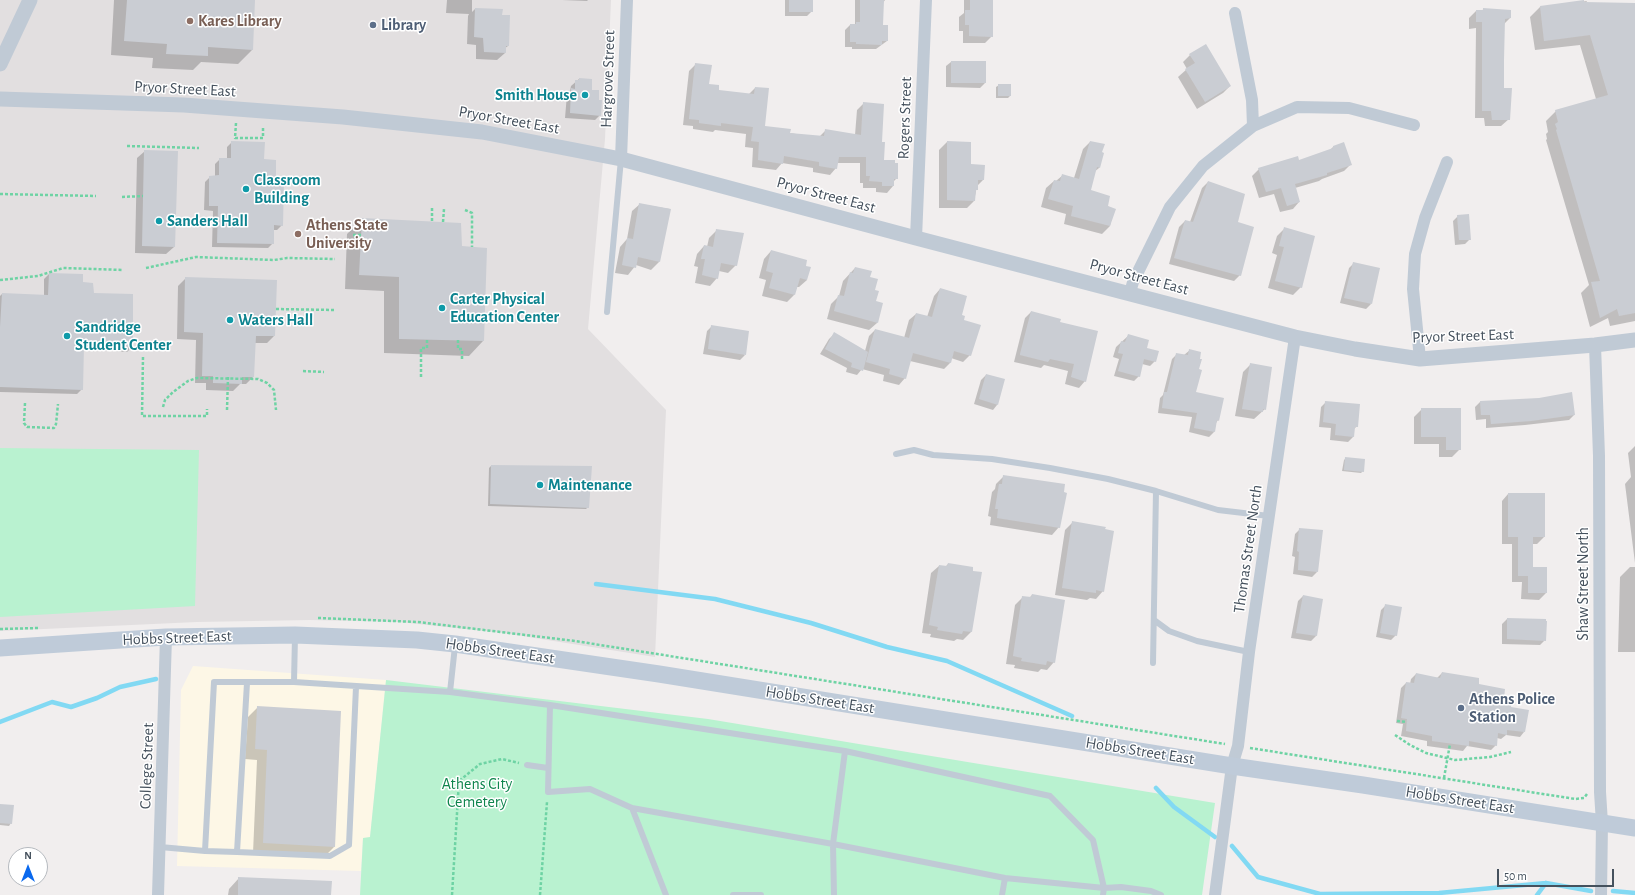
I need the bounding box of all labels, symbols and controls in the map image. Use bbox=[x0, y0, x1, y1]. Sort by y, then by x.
place label: Kares Library bbox=[198, 11, 282, 31]
place label: Library bbox=[381, 15, 426, 35]
marker: Kares Library bbox=[185, 16, 195, 26]
marker: Library bbox=[368, 20, 378, 30]
street label: Hargrove Street bbox=[597, 30, 619, 128]
street label: Rogers Street bbox=[894, 76, 916, 160]
street label: Pryor Street East bbox=[134, 77, 236, 101]
place label: Smith House bbox=[495, 85, 577, 105]
marker: Smith House bbox=[580, 90, 590, 100]
street label: Pryor Street East bbox=[457, 102, 561, 138]
place label: Classroom Building bbox=[254, 170, 321, 208]
street label: Pryor Street East bbox=[774, 173, 878, 217]
marker: Classroom Building bbox=[241, 184, 251, 194]
place label: Sanders Hall bbox=[167, 211, 248, 231]
place label: Athens State University bbox=[306, 215, 388, 253]
marker: Sanders Hall bbox=[154, 216, 164, 226]
marker: Athens State University bbox=[293, 229, 303, 239]
street label: Pryor Street East bbox=[1087, 255, 1191, 299]
place label: Carter Physical Education Center bbox=[450, 289, 559, 327]
marker: Carter Physical Education Center bbox=[437, 303, 447, 313]
place label: Waters Hall bbox=[238, 310, 313, 330]
marker: Waters Hall bbox=[225, 315, 235, 325]
place label: Sandridge Student Center bbox=[75, 317, 171, 355]
street label: Pryor Street East bbox=[1412, 325, 1514, 347]
marker: Sandridge Student Center bbox=[62, 331, 72, 341]
place label: Maintenance bbox=[548, 475, 632, 495]
marker: Maintenance bbox=[535, 480, 545, 490]
street label: Thomas Street North bbox=[1229, 483, 1267, 615]
street label: Shaw Street North bbox=[1573, 527, 1593, 641]
street label: Hobbs Street East bbox=[122, 626, 232, 650]
street label: Hobbs Street East bbox=[444, 634, 556, 668]
street label: Hobbs Street East bbox=[764, 682, 876, 718]
place label: Athens Police Station bbox=[1469, 689, 1555, 727]
marker: Athens Police Station bbox=[1456, 703, 1466, 713]
street label: College Street bbox=[136, 722, 158, 810]
street label: Hobbs Street East bbox=[1084, 733, 1196, 769]
park label: Athens City Cemetery bbox=[442, 774, 512, 812]
street label: Hobbs Street East bbox=[1404, 782, 1516, 818]
north arrow bbox=[8, 847, 48, 887]
text: N bbox=[24, 850, 32, 861]
scale bar bbox=[1499, 861, 1616, 887]
text: 50 m bbox=[1504, 870, 1527, 882]

